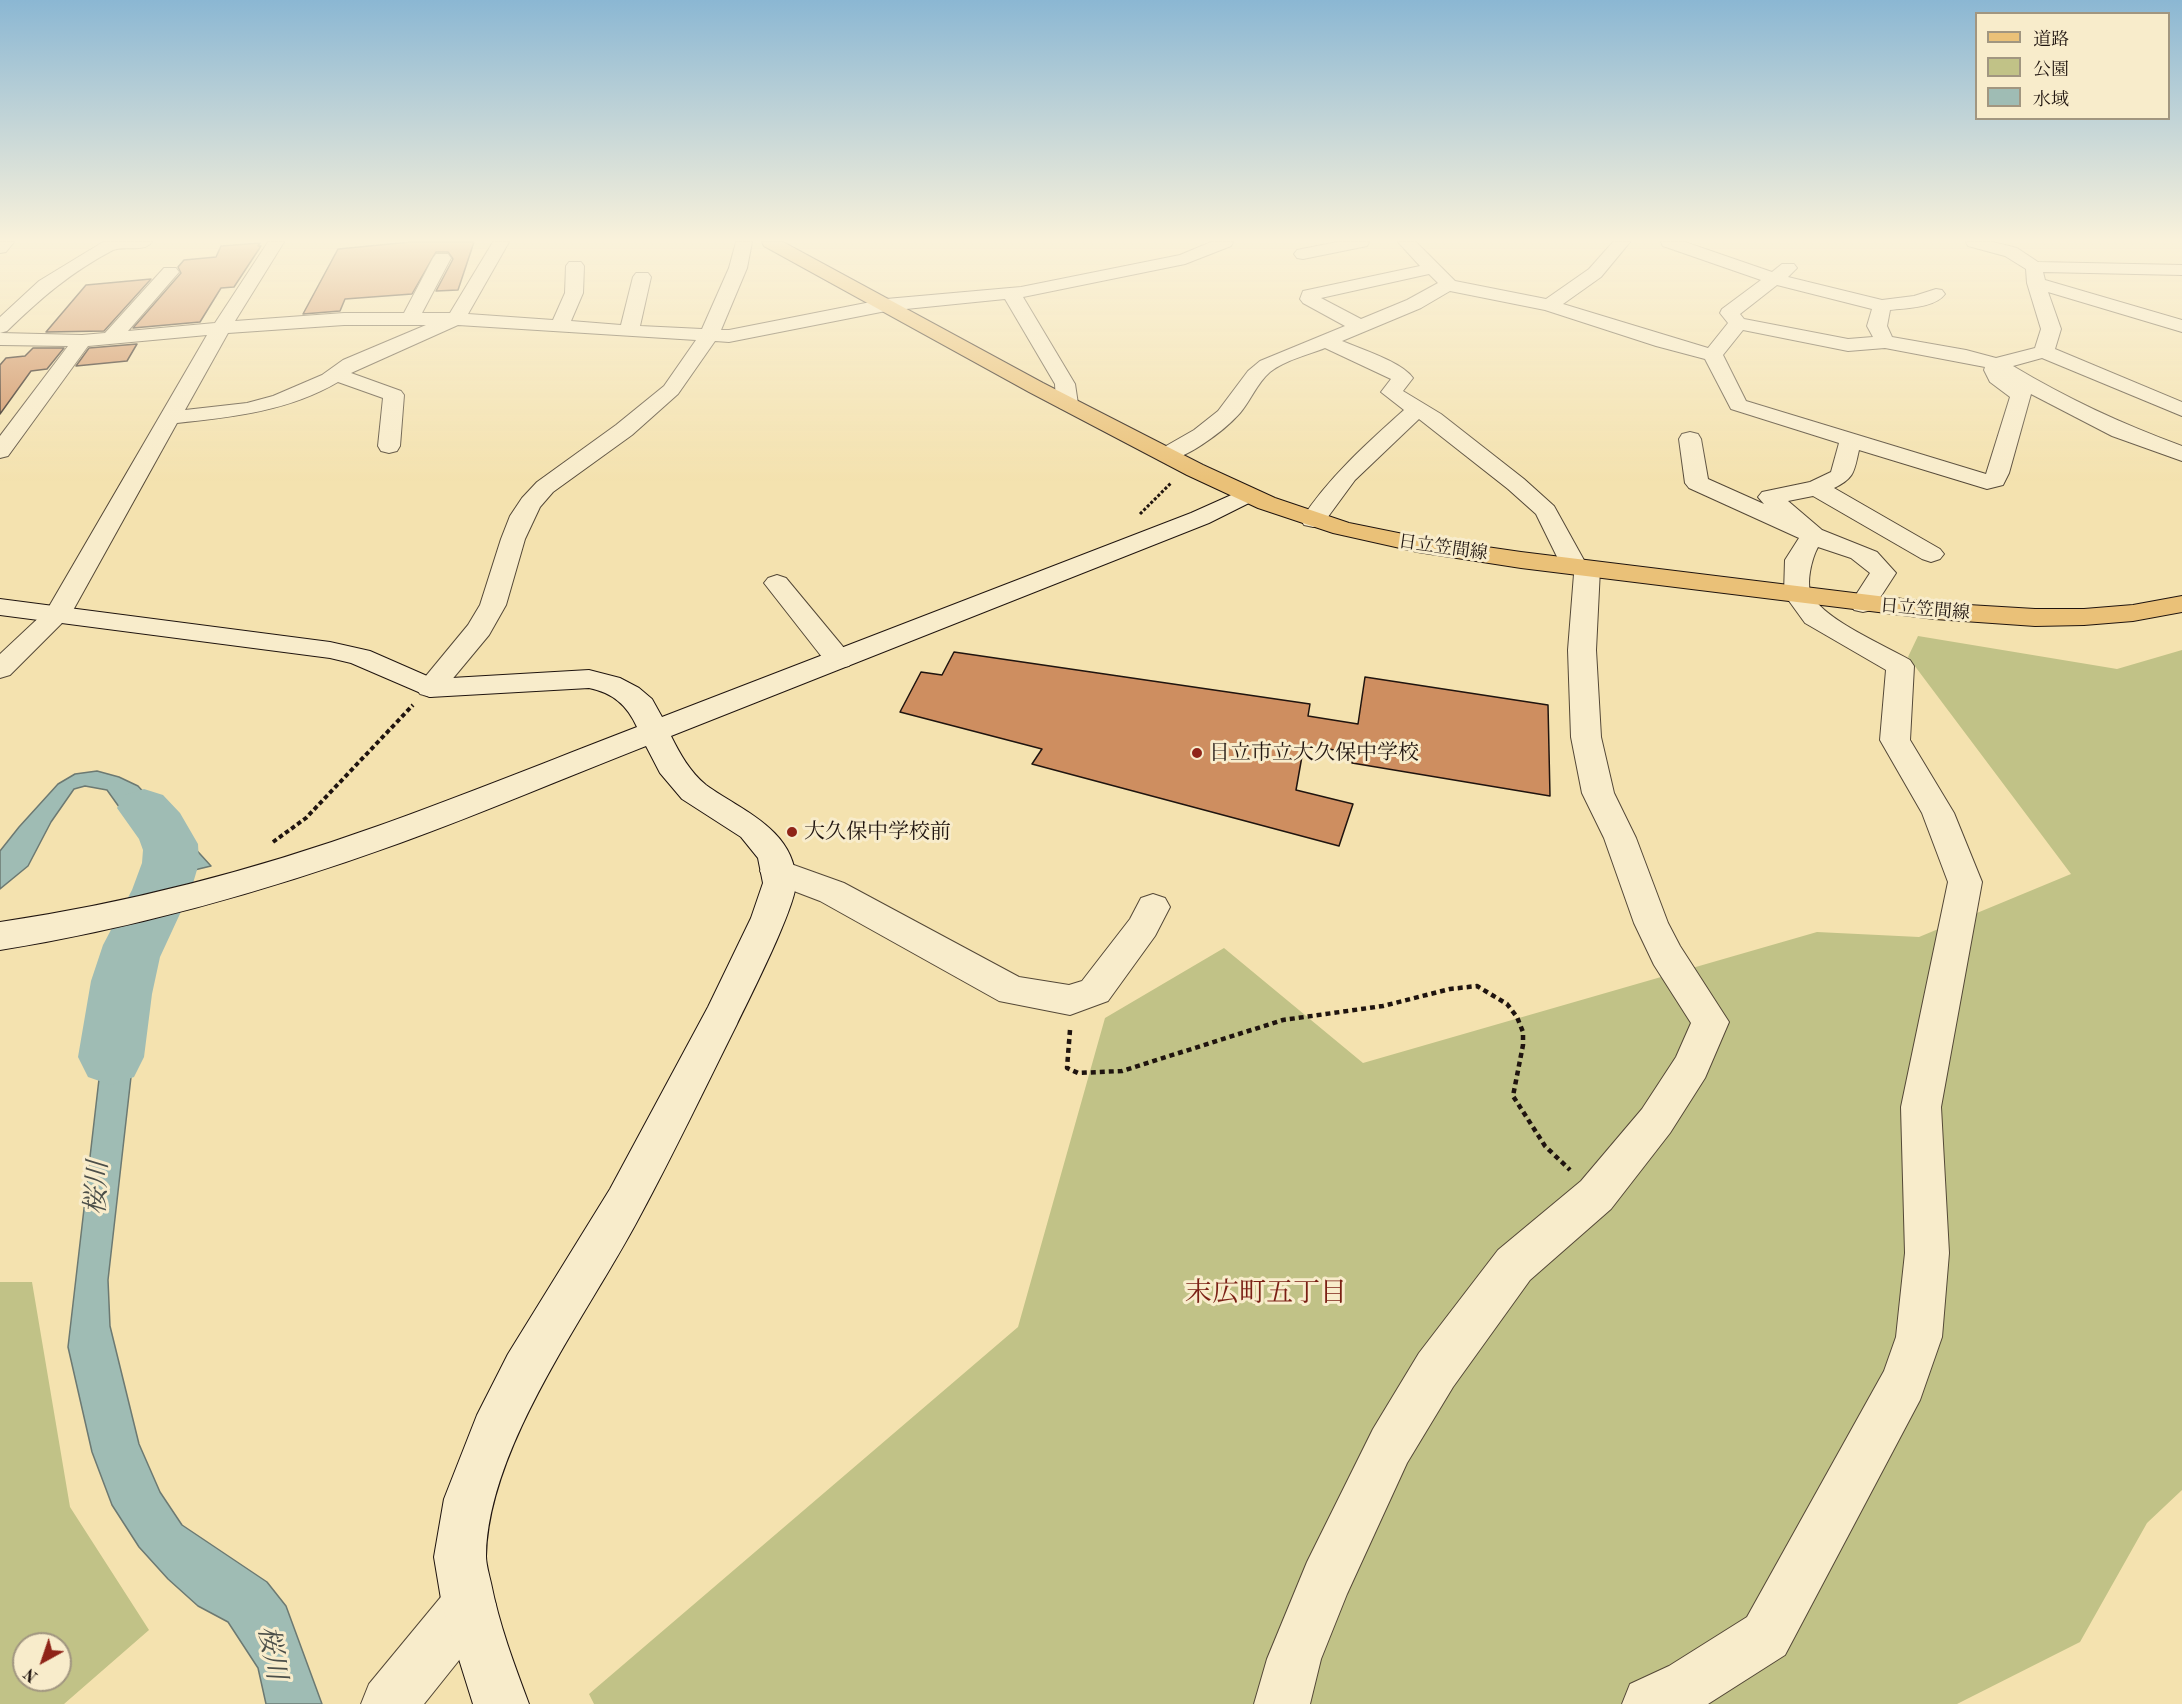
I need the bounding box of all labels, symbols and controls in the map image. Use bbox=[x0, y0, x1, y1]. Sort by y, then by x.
legend bbox=[1975, 12, 2170, 120]
text: 道路 bbox=[2033, 31, 2069, 49]
text: 公園 bbox=[2033, 61, 2069, 79]
text: 水域 bbox=[2033, 91, 2069, 109]
street label: 日立笠間線 bbox=[1397, 531, 1489, 565]
street label: 日立笠間線 bbox=[1879, 595, 1971, 625]
place label: 日立市立大久保中学校 bbox=[1209, 740, 1419, 766]
marker: 日立市立大久保中学校 bbox=[1190, 746, 1204, 760]
place label: 大久保中学校前 bbox=[804, 819, 951, 845]
marker: 大久保中学校前 bbox=[785, 825, 799, 839]
water label: 桜川 bbox=[80, 1160, 116, 1216]
district label: 末広町五丁目 bbox=[1185, 1278, 1347, 1310]
water label: 桜川 bbox=[250, 1623, 292, 1683]
north arrow bbox=[12, 1632, 72, 1692]
text: N bbox=[22, 1664, 42, 1684]

